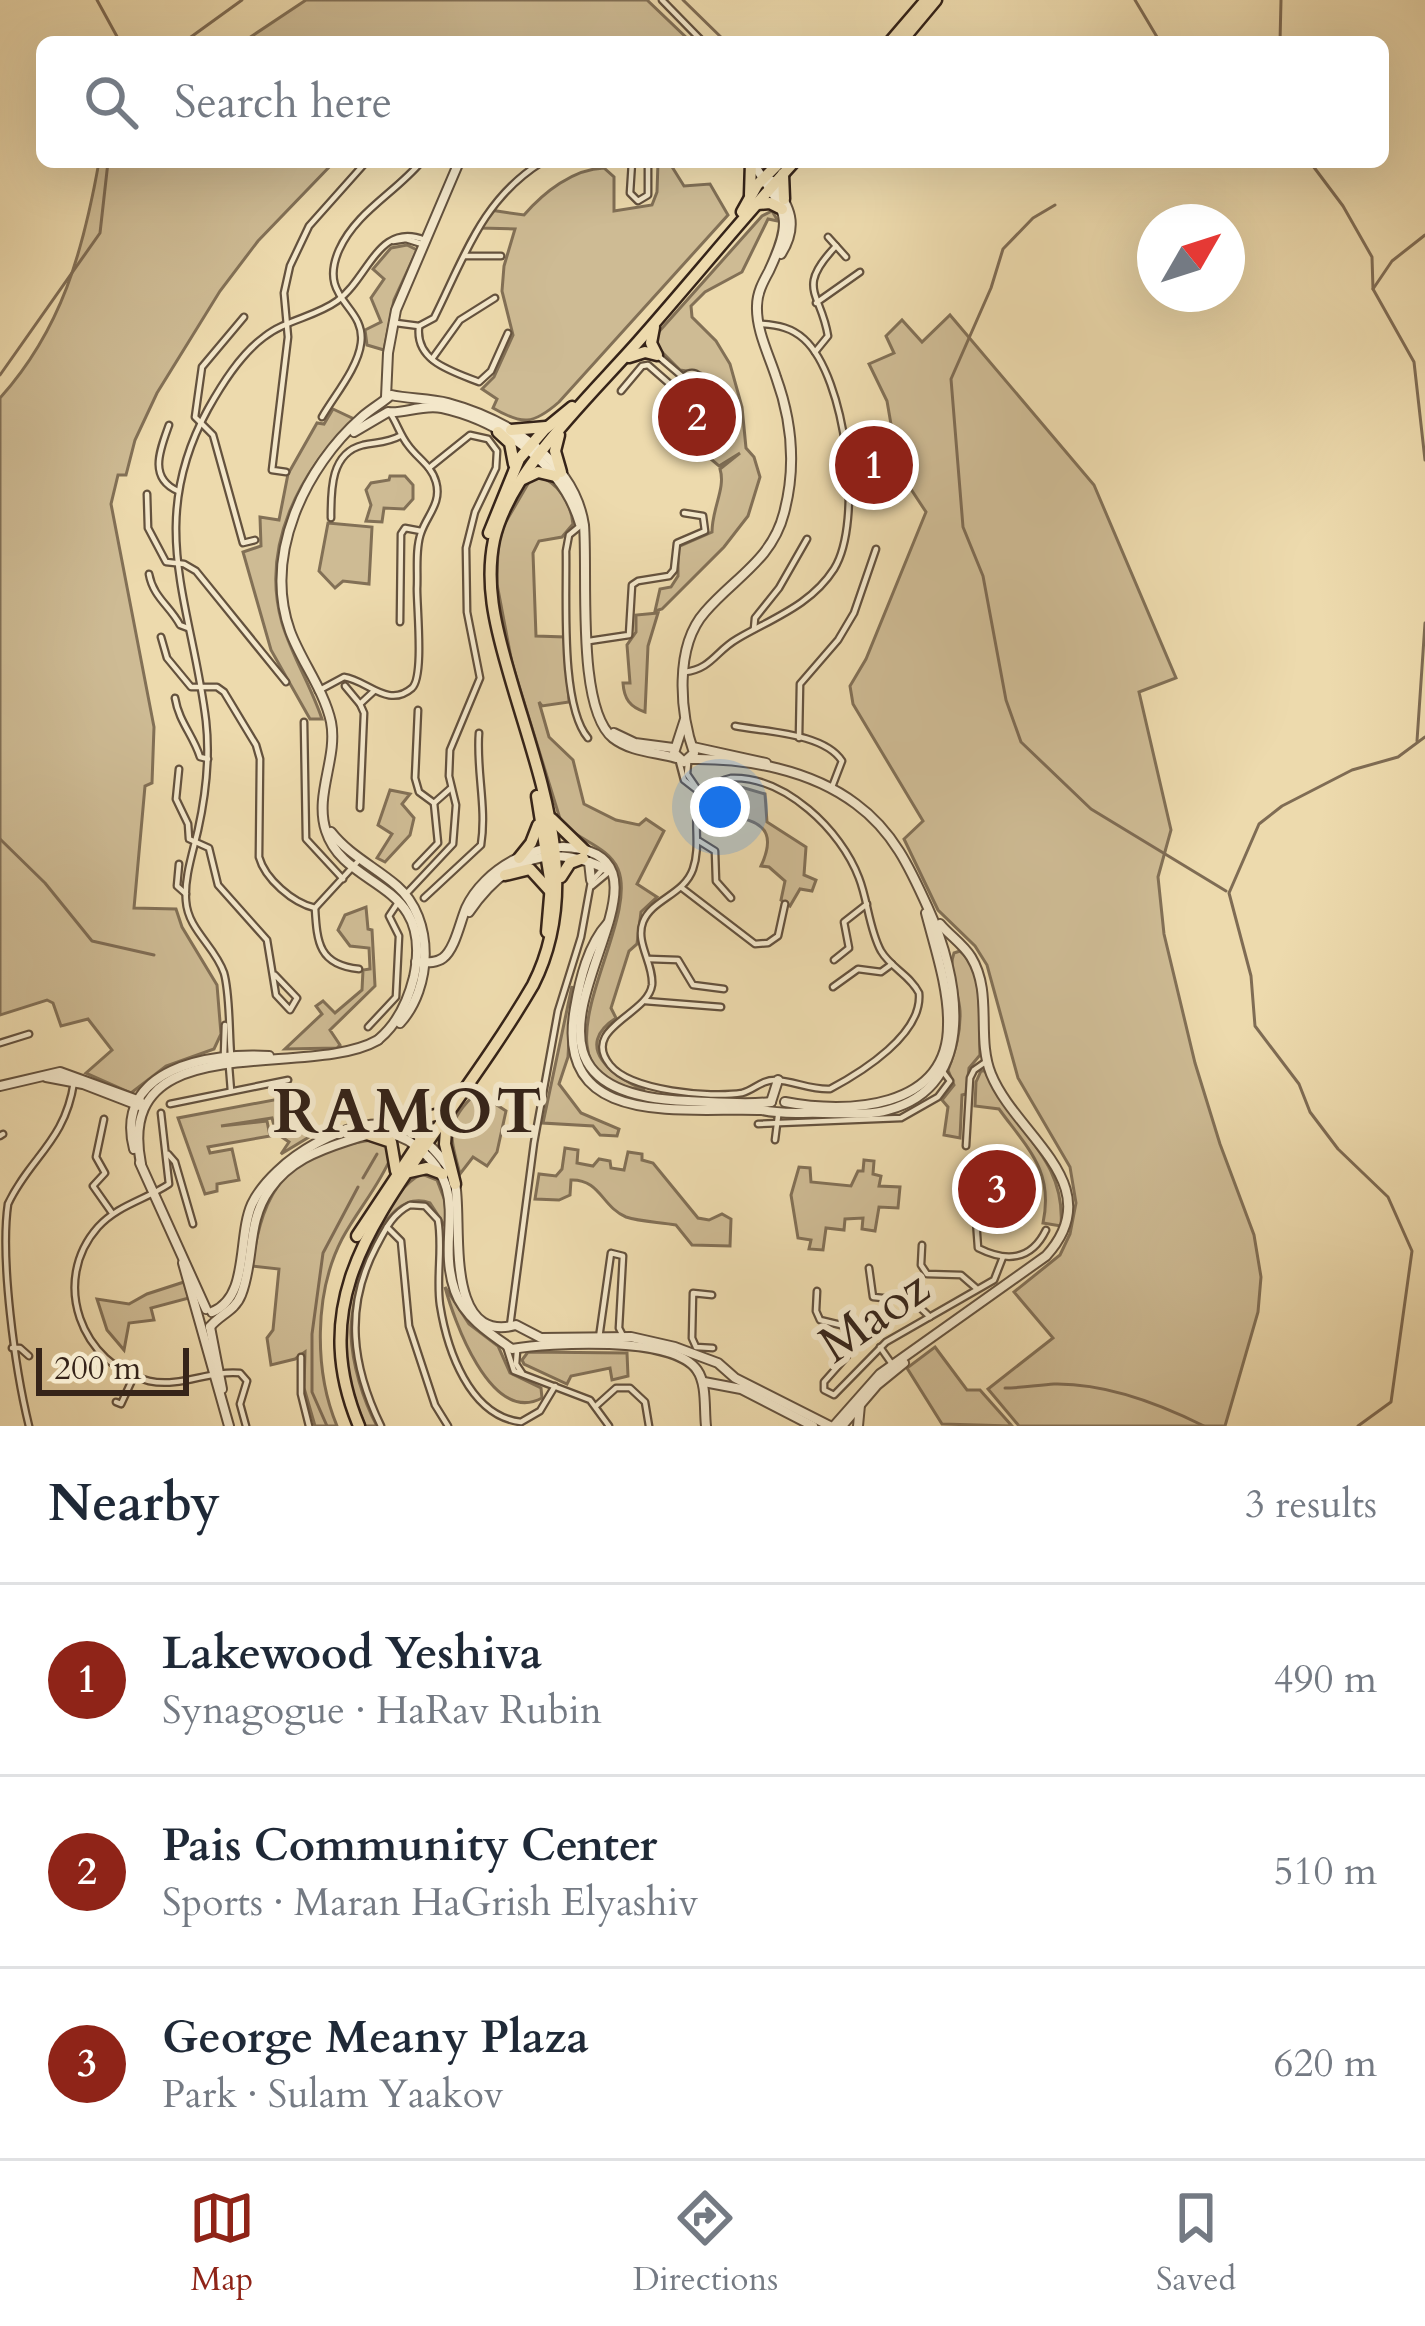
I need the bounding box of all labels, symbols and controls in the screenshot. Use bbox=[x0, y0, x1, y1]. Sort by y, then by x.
search box bbox=[36, 36, 1389, 168]
icon: search bbox=[78, 69, 144, 135]
text: Search here bbox=[174, 72, 392, 133]
north arrow bbox=[1137, 204, 1245, 312]
pin: 2 bbox=[658, 372, 736, 462]
pin: 1 bbox=[835, 420, 913, 510]
your location bbox=[690, 777, 750, 837]
district label: RAMOT bbox=[273, 1070, 545, 1155]
pin: 3 bbox=[958, 1144, 1036, 1234]
street label: Maoz bbox=[805, 1253, 944, 1380]
scale bar bbox=[36, 1342, 189, 1395]
text: 200 m bbox=[54, 1346, 141, 1391]
text: Nearby bbox=[48, 1469, 220, 1539]
text: 3 results bbox=[1245, 1478, 1377, 1531]
text: Lakewood Yeshiva bbox=[162, 1623, 542, 1684]
text: 1 bbox=[77, 1653, 97, 1706]
text: 490 m bbox=[1274, 1653, 1377, 1706]
text: Synagogue · HaRav Rubin bbox=[162, 1684, 602, 1737]
text: Pais Community Center bbox=[162, 1815, 657, 1876]
text: 2 bbox=[77, 1845, 97, 1898]
text: 510 m bbox=[1274, 1845, 1377, 1898]
text: Sports · Maran HaGrish Elyashiv bbox=[162, 1876, 698, 1929]
text: George Meany Plaza bbox=[162, 2007, 589, 2068]
text: 3 bbox=[77, 2037, 97, 2090]
text: 620 m bbox=[1274, 2037, 1377, 2090]
text: Park · Sulam Yaakov bbox=[162, 2068, 504, 2121]
tab: Map bbox=[189, 2185, 255, 2302]
tab: Directions bbox=[633, 2185, 778, 2302]
tab: Saved bbox=[1156, 2185, 1236, 2302]

